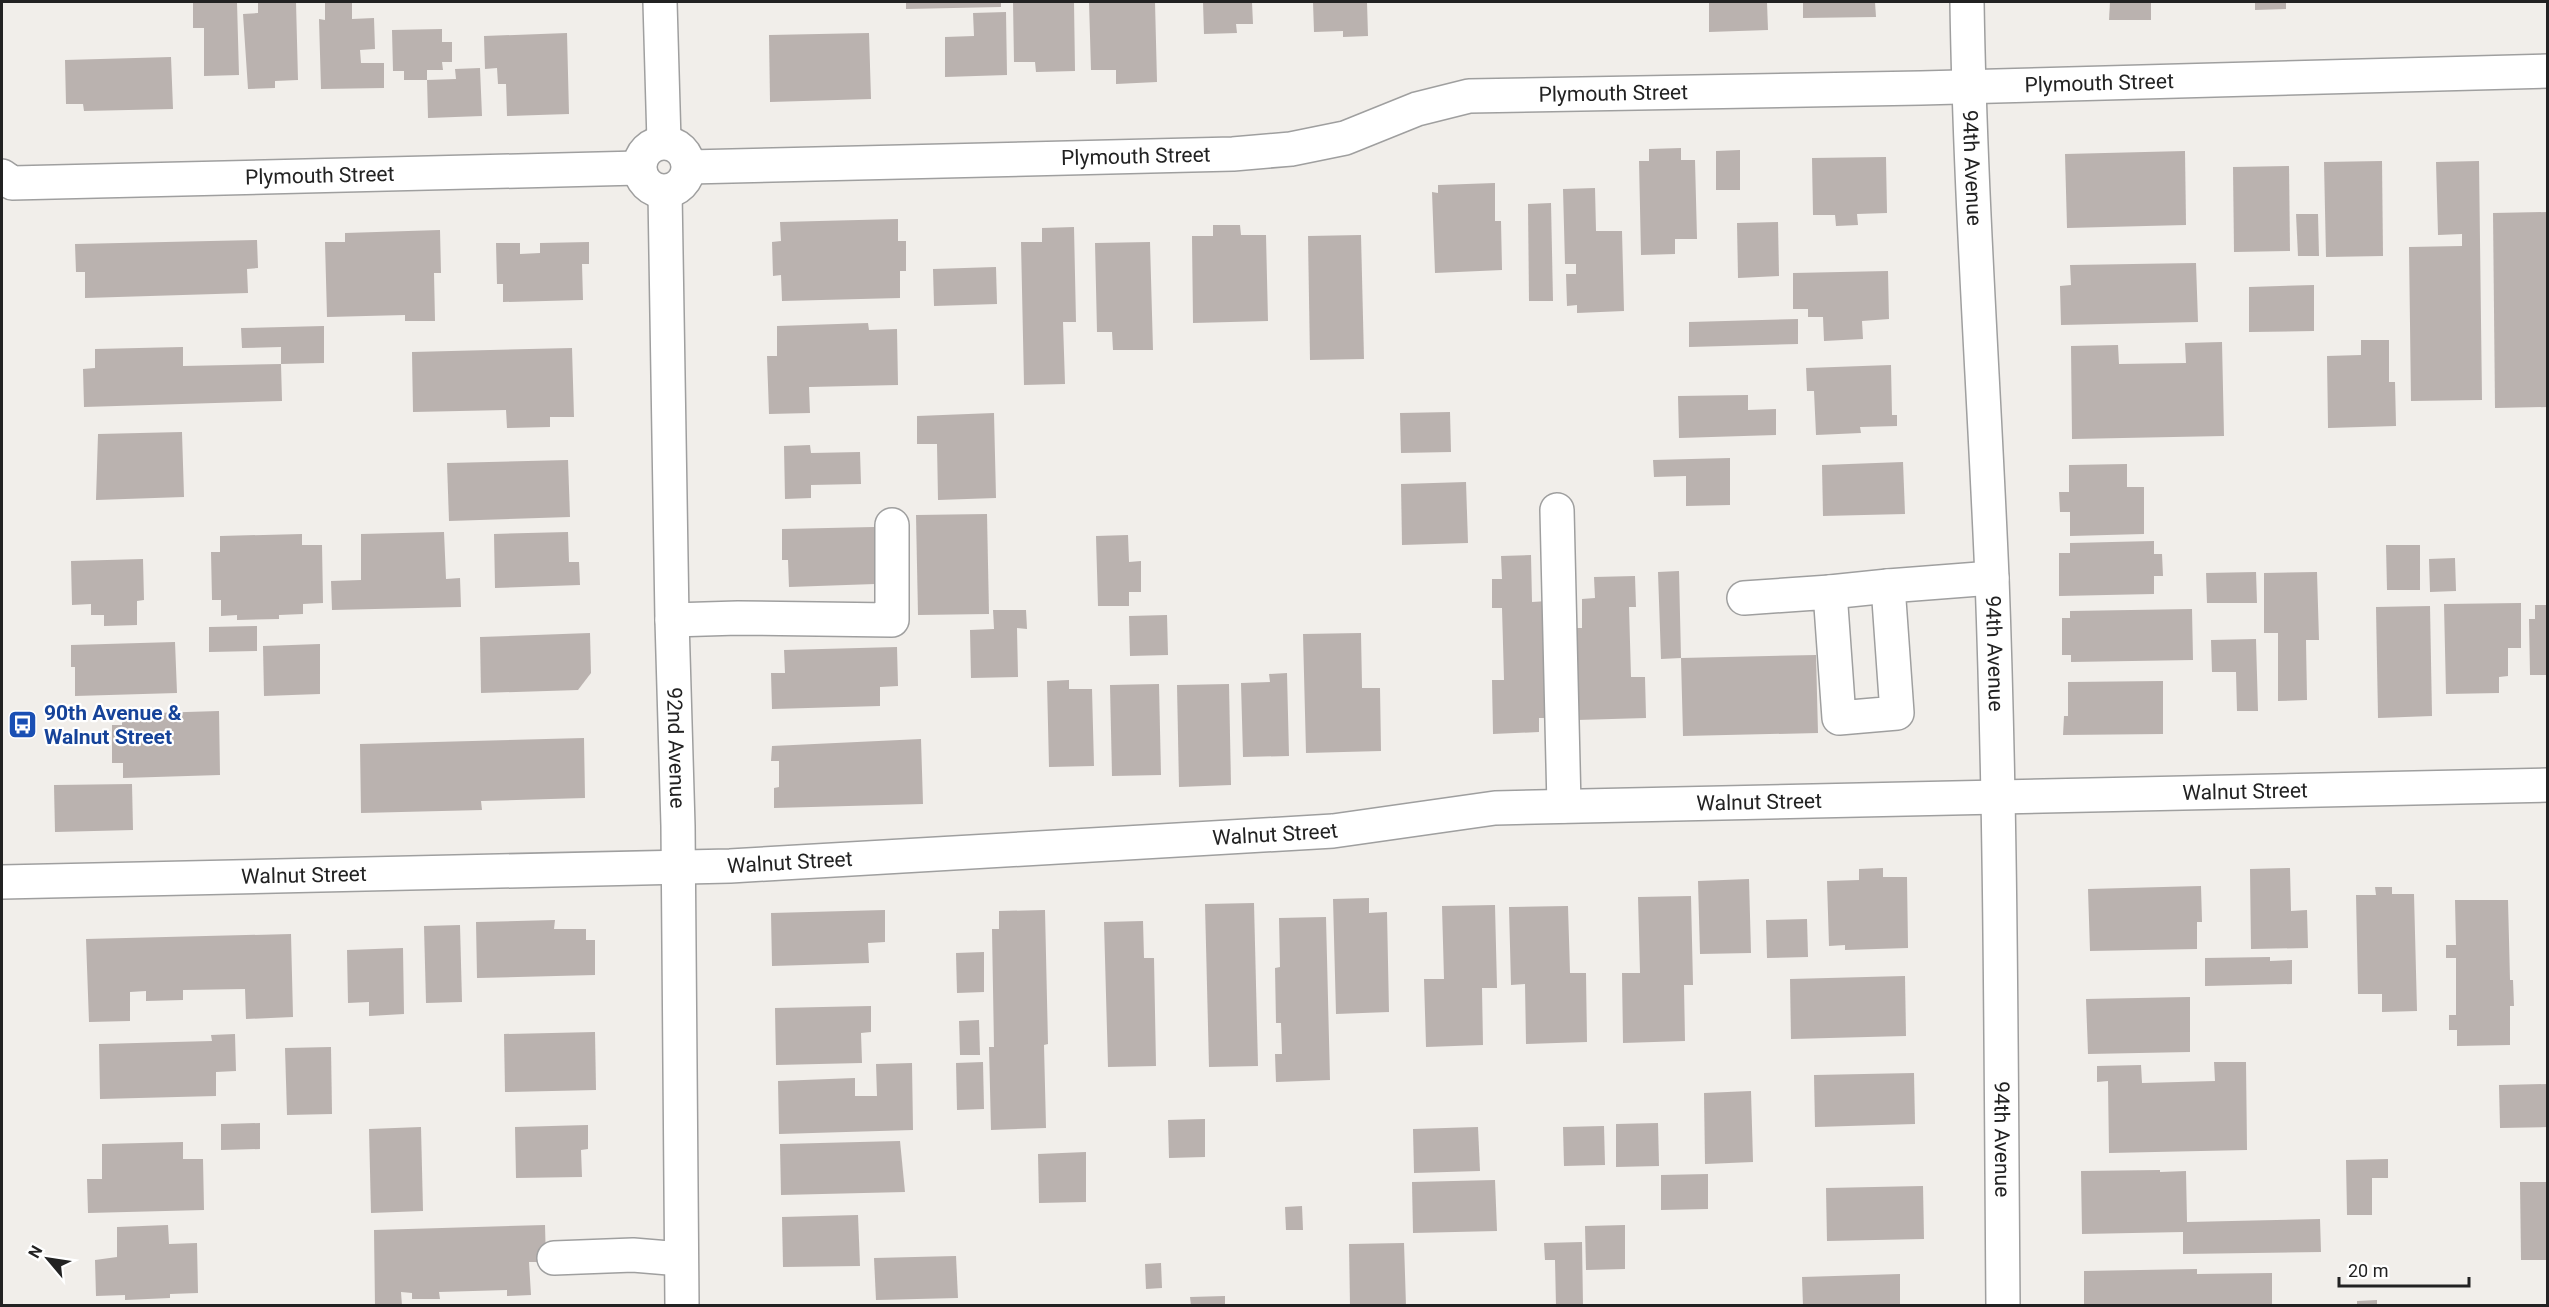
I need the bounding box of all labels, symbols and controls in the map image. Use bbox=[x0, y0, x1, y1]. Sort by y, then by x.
street label: Plymouth Street bbox=[2024, 69, 2174, 97]
street label: Plymouth Street bbox=[1538, 80, 1688, 107]
street label: 94th Avenue bbox=[1958, 110, 1986, 226]
street label: Plymouth Street bbox=[1061, 143, 1211, 170]
street label: Plymouth Street bbox=[245, 162, 395, 189]
street label: 94th Avenue bbox=[1981, 595, 2008, 712]
street label: 92nd Avenue bbox=[662, 687, 689, 809]
place label: 90th Avenue & Walnut Street bbox=[44, 701, 182, 749]
bus stop icon: 90th Avenue & Walnut Street bbox=[7, 709, 39, 741]
street label: Walnut Street bbox=[2182, 778, 2308, 805]
street label: Walnut Street bbox=[1696, 789, 1822, 816]
street label: Walnut Street bbox=[1212, 818, 1339, 850]
street label: Walnut Street bbox=[726, 847, 853, 878]
street label: Walnut Street bbox=[241, 862, 367, 889]
street label: 94th Avenue bbox=[1989, 1081, 2014, 1197]
north arrow bbox=[18, 1229, 78, 1289]
text: N bbox=[24, 1242, 46, 1262]
scale bar bbox=[2339, 1250, 2470, 1288]
text: 20 m bbox=[2348, 1260, 2388, 1281]

